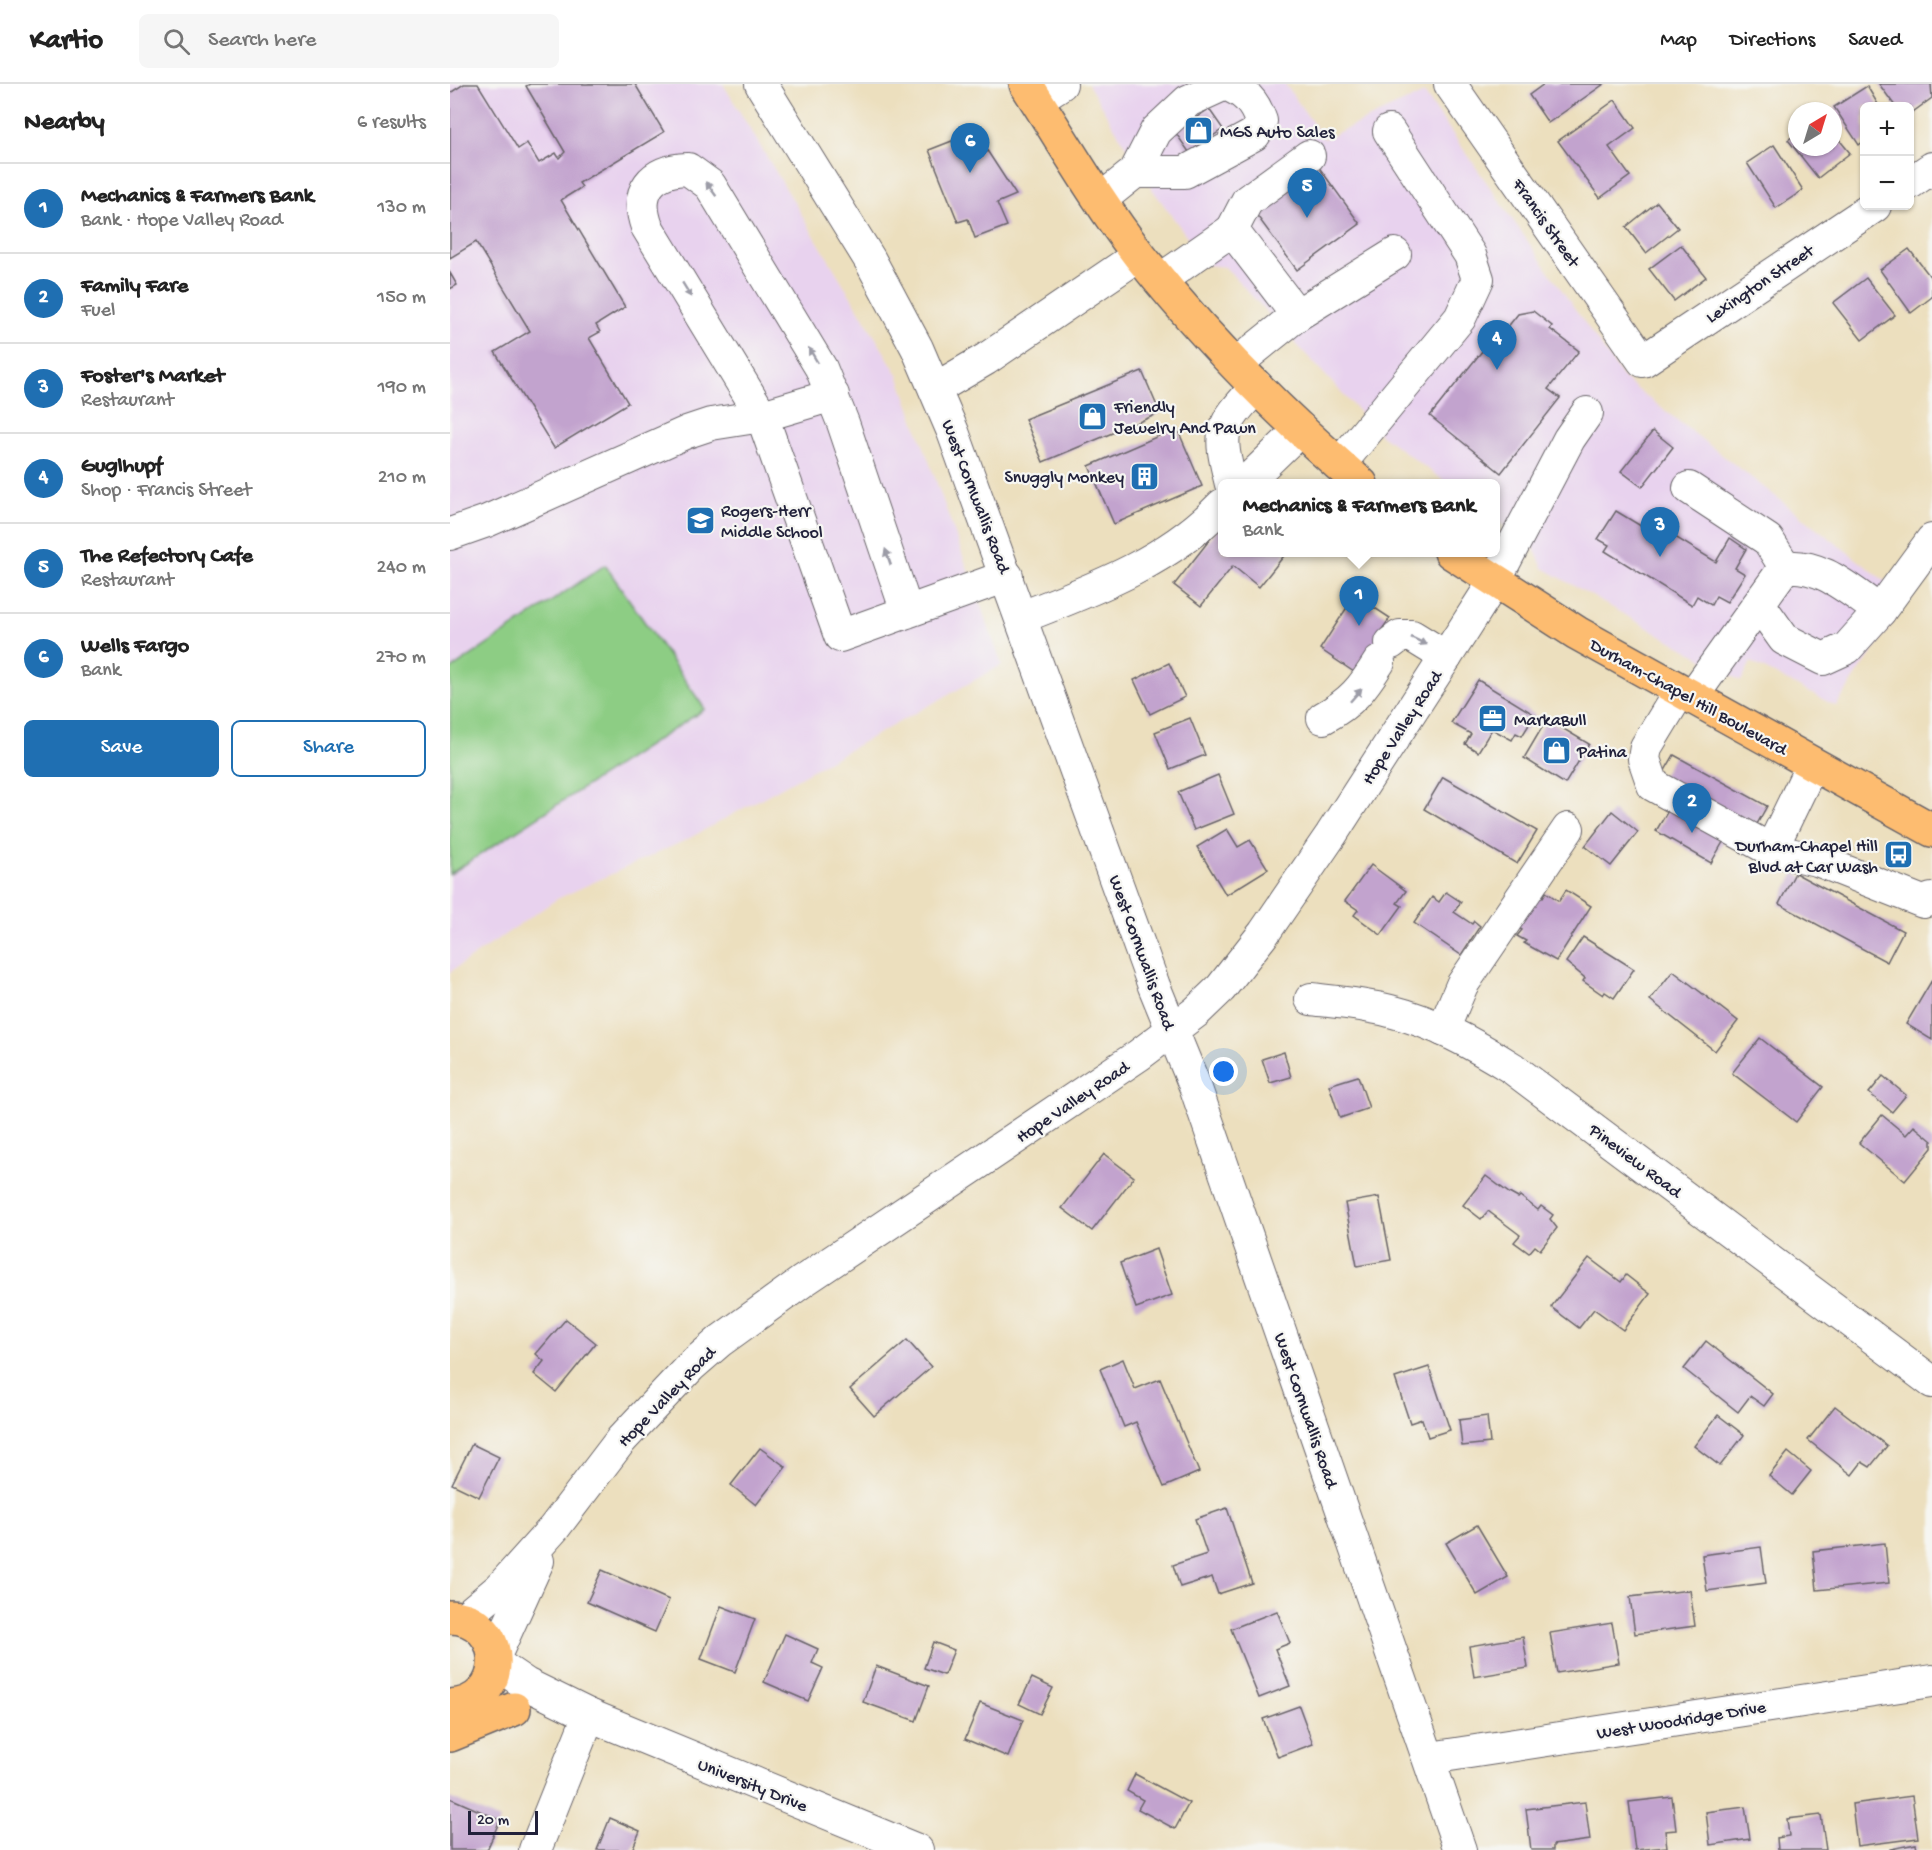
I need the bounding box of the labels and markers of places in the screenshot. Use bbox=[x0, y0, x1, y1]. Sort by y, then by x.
shop icon: MGS Auto Sales bbox=[1183, 115, 1215, 147]
place label: MGS Auto Sales bbox=[1220, 123, 1336, 144]
pin: 6 bbox=[950, 124, 990, 173]
pin: 5 bbox=[1288, 168, 1326, 218]
pin: 4 bbox=[1478, 320, 1516, 370]
place label: Friendly Jewelry And Pawn bbox=[1113, 398, 1256, 440]
shop icon: Friendly Jewelry And Pawn bbox=[1077, 400, 1109, 432]
building icon: Snuggly Monkey bbox=[1129, 460, 1161, 492]
place label: Snuggly Monkey bbox=[1005, 468, 1124, 489]
place label: Rogers-Herr Middle School bbox=[721, 502, 823, 544]
school or university icon: Rogers-Herr Middle School bbox=[684, 504, 716, 536]
pin: 3 bbox=[1640, 508, 1680, 557]
pin: 1 bbox=[1340, 576, 1378, 626]
office icon: MarkaBull bbox=[1477, 703, 1509, 735]
place label: MarkaBull bbox=[1514, 711, 1586, 732]
shop icon: Patina bbox=[1540, 735, 1572, 767]
place label: Patina bbox=[1576, 743, 1628, 764]
pin: 2 bbox=[1672, 784, 1712, 833]
place label: Durham-Chapel Hill Blvd at Car Wash bbox=[1734, 837, 1878, 879]
bus stop icon: Durham-Chapel Hill Blvd at Car Wash bbox=[1883, 839, 1915, 871]

